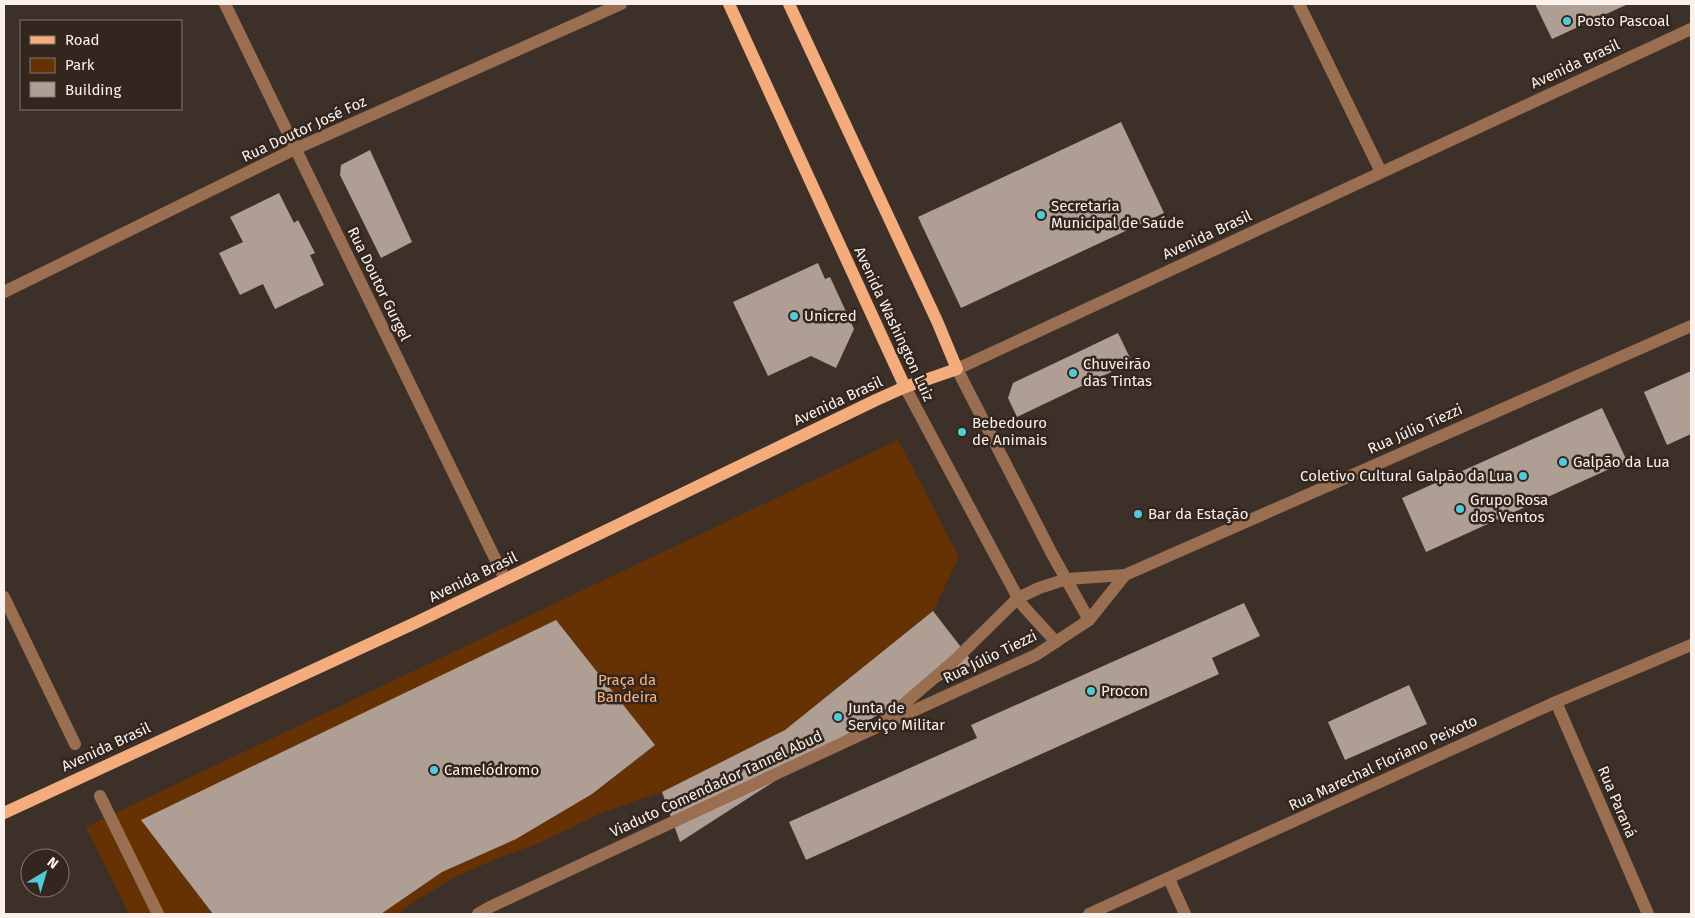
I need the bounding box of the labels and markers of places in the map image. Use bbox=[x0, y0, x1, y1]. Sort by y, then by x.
place label: Posto Pascoal bbox=[1577, 12, 1670, 30]
marker: Posto Pascoal bbox=[1561, 15, 1573, 27]
place label: Secretaria Municipal de Saúde bbox=[1051, 197, 1184, 232]
marker: Secretaria Municipal de Saúde bbox=[1035, 209, 1047, 221]
place label: Unicred bbox=[804, 307, 857, 325]
marker: Unicred bbox=[788, 310, 800, 322]
place label: Chuveirão das Tintas bbox=[1083, 355, 1152, 390]
marker: Chuveirão das Tintas bbox=[1067, 367, 1079, 379]
place label: Bebedouro de Animais bbox=[972, 414, 1047, 449]
marker: Bebedouro de Animais bbox=[956, 426, 968, 438]
place label: Galpão da Lua bbox=[1573, 453, 1670, 471]
marker: Galpão da Lua bbox=[1557, 456, 1569, 468]
place label: Coletivo Cultural Galpão da Lua bbox=[1300, 467, 1513, 485]
marker: Coletivo Cultural Galpão da Lua bbox=[1517, 470, 1529, 482]
place label: Grupo Rosa dos Ventos bbox=[1470, 491, 1548, 526]
marker: Grupo Rosa dos Ventos bbox=[1454, 503, 1466, 515]
place label: Bar da Estação bbox=[1148, 505, 1249, 523]
marker: Bar da Estação bbox=[1132, 508, 1144, 520]
place label: Procon bbox=[1101, 682, 1148, 700]
marker: Procon bbox=[1085, 685, 1097, 697]
place label: Junta de Serviço Militar bbox=[848, 699, 945, 734]
marker: Junta de Serviço Militar bbox=[832, 711, 844, 723]
place label: Camelódromo bbox=[444, 761, 539, 779]
marker: Camelódromo bbox=[428, 764, 440, 776]

